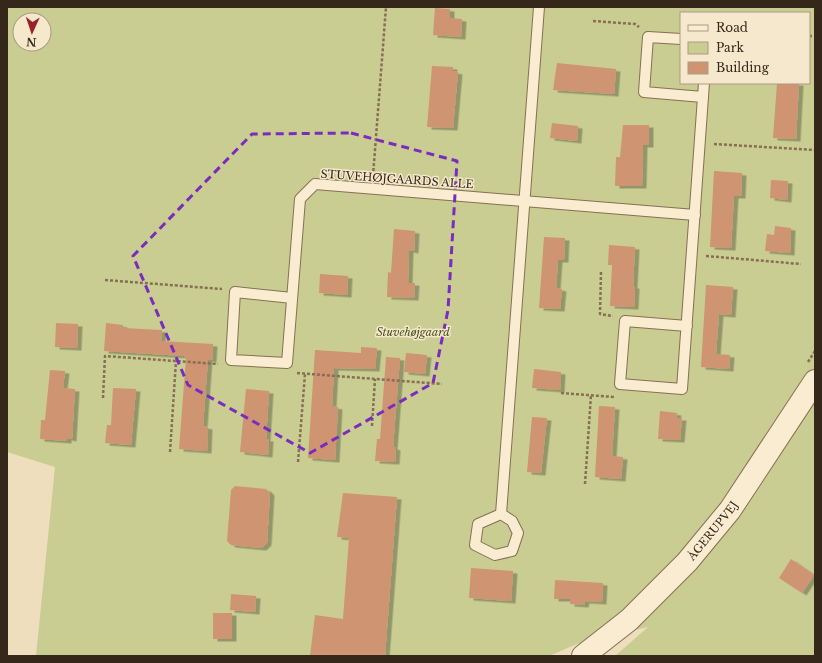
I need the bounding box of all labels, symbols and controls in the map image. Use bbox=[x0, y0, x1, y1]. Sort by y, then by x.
north arrow bbox=[12, 12, 52, 52]
legend bbox=[680, 12, 810, 84]
text: Road bbox=[716, 20, 748, 35]
text: N bbox=[25, 35, 37, 49]
text: Park bbox=[716, 40, 744, 55]
text: Building bbox=[716, 60, 770, 75]
street label: STUVEHØJGAARDS ALLE bbox=[320, 167, 474, 191]
park label: Stuvehøjgaard bbox=[376, 325, 450, 339]
street label: ÅGERUPVEJ bbox=[684, 498, 741, 564]

